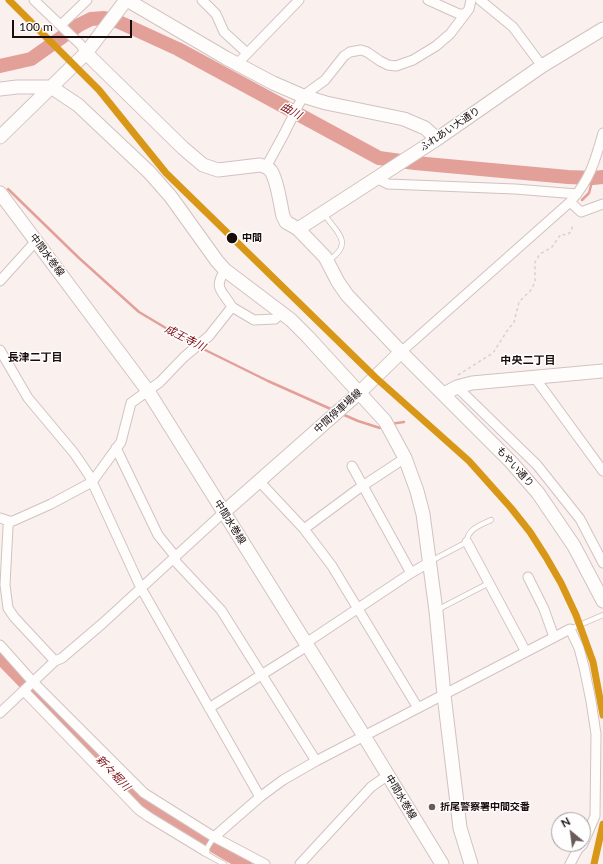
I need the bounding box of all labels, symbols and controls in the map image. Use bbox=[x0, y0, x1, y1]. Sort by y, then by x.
scale bar bbox=[14, 12, 134, 38]
text: 100 m bbox=[19, 19, 53, 34]
water label: 曲川 bbox=[278, 100, 304, 122]
street label: ふれあい大通り bbox=[418, 104, 482, 154]
street label: 中間水巻線 bbox=[27, 231, 67, 279]
marker: 中間 bbox=[225, 231, 239, 245]
place label: 中間 bbox=[242, 232, 262, 244]
water label: 成王寺川 bbox=[162, 322, 208, 354]
district label: 長津二丁目 bbox=[8, 350, 62, 364]
district label: 中央二丁目 bbox=[501, 353, 555, 367]
street label: 中間停車場線 bbox=[312, 386, 364, 436]
street label: もやい通り bbox=[494, 444, 536, 490]
street label: 中間水巻線 bbox=[212, 498, 248, 546]
water label: 新々堀川 bbox=[93, 753, 133, 793]
street label: 中間水巻線 bbox=[383, 772, 419, 822]
place label: 折尾警察署中間交番 bbox=[440, 801, 530, 813]
marker: 折尾警察署中間交番 bbox=[427, 802, 437, 812]
north arrow bbox=[551, 812, 591, 852]
text: N bbox=[559, 814, 572, 830]

